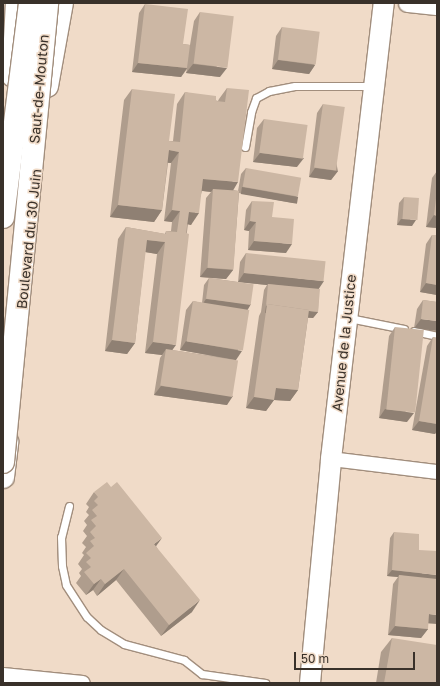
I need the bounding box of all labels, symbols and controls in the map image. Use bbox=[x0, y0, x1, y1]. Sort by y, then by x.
street label: Saut-de-Mouton bbox=[26, 34, 52, 144]
street label: Boulevard du 30 Juin bbox=[13, 168, 45, 310]
street label: Avenue de la Justice bbox=[328, 274, 360, 412]
scale bar bbox=[296, 644, 417, 670]
text: 50 m bbox=[301, 651, 329, 666]

